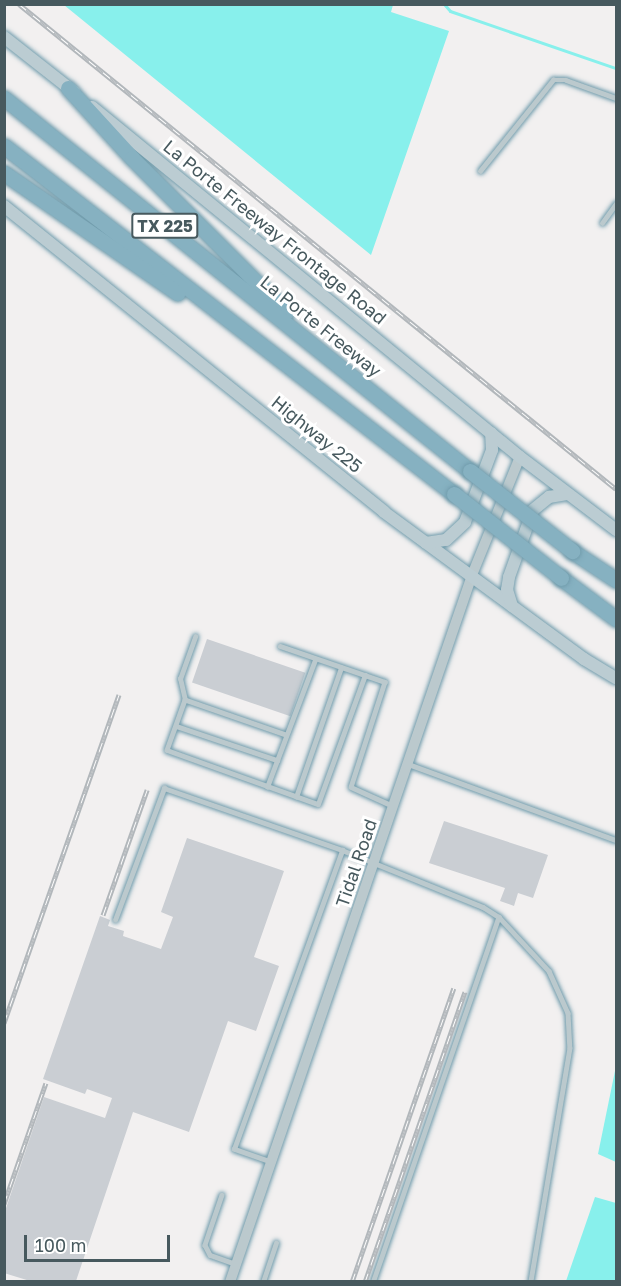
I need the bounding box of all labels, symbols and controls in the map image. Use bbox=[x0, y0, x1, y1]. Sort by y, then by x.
street label: La Porte Freeway Frontage Road bbox=[159, 135, 391, 329]
road number: TX 225 bbox=[130, 213, 200, 239]
street label: La Porte Freeway bbox=[256, 271, 386, 381]
street label: Highway 225 bbox=[267, 391, 367, 477]
street label: Tidal Road bbox=[331, 816, 381, 910]
scale bar bbox=[27, 1223, 172, 1261]
text: 100 m bbox=[35, 1234, 86, 1256]

